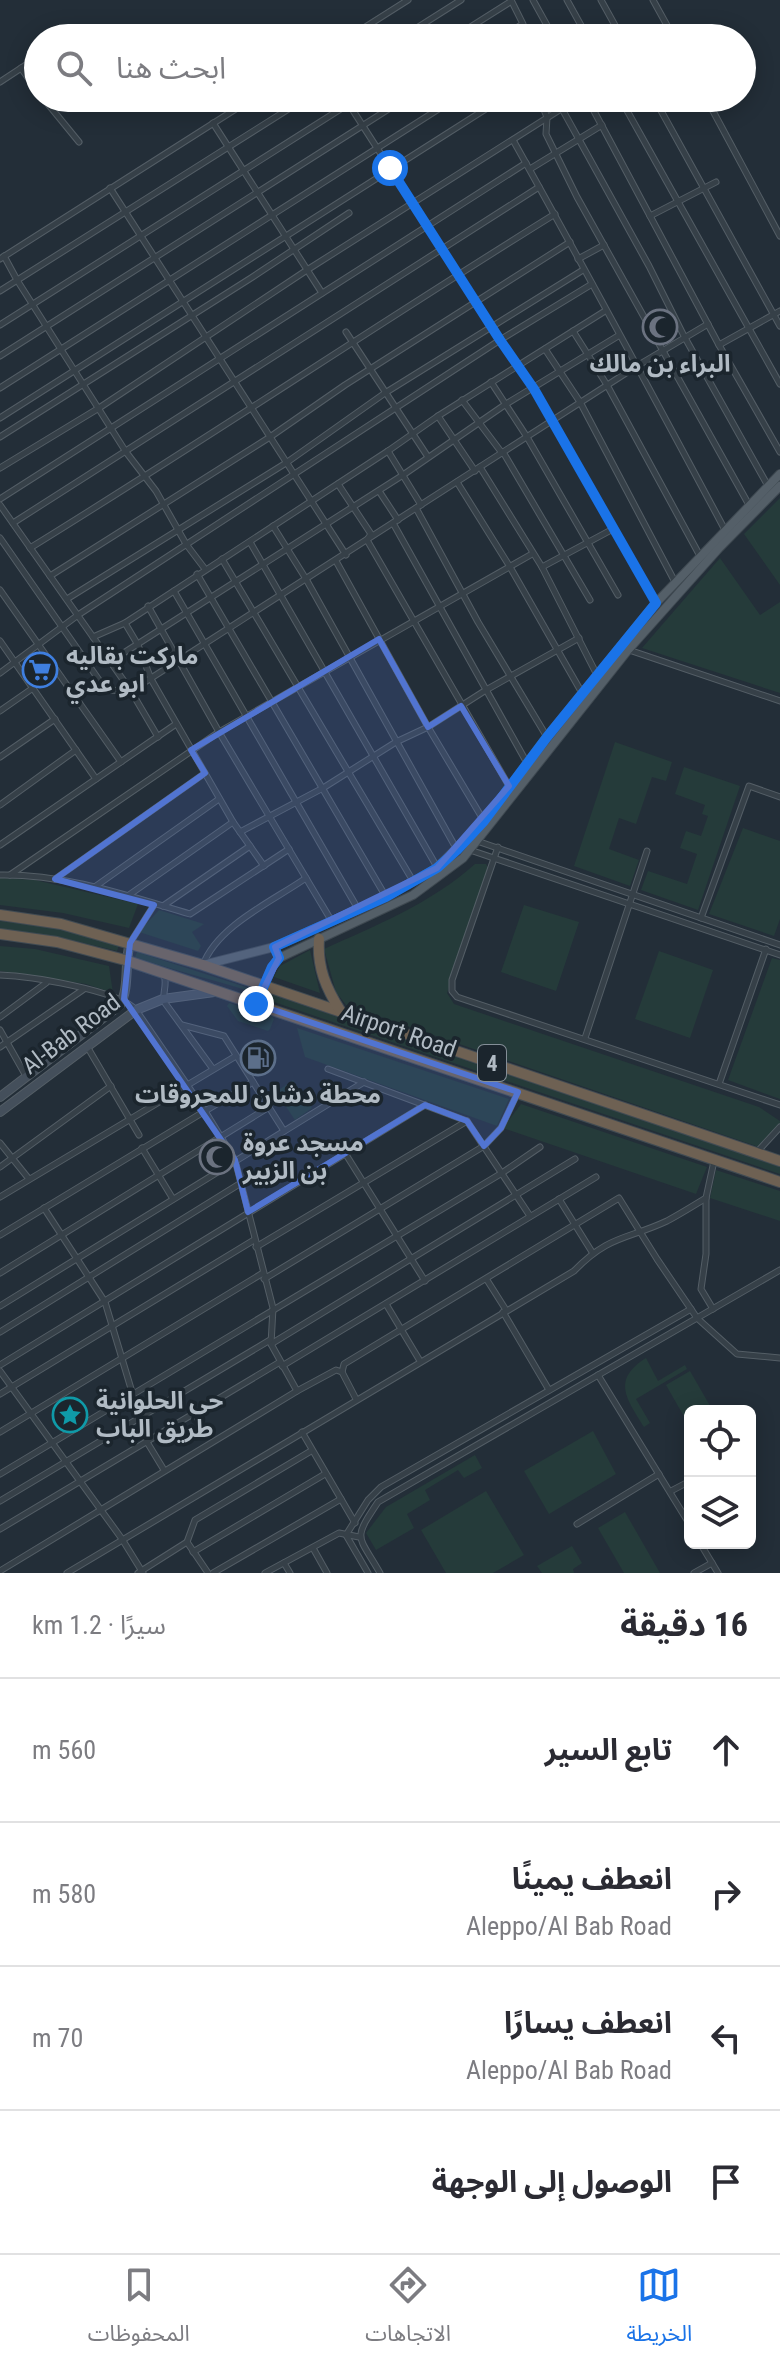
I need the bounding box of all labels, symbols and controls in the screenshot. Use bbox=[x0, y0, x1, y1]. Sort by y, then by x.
search box bbox=[24, 24, 756, 112]
icon: search bbox=[52, 46, 96, 90]
text: ابحث هنا bbox=[116, 50, 226, 85]
route start bbox=[372, 150, 408, 186]
mosque icon: البراء بن مالك bbox=[641, 308, 679, 346]
place label: البراء بن مالك bbox=[589, 350, 731, 378]
place label: ماركت بقاليه ابو عدي bbox=[66, 642, 199, 704]
supermarket icon: ماركت بقاليه ابو عدي bbox=[21, 651, 59, 689]
route end bbox=[238, 986, 274, 1022]
street label: Al-Bab Road bbox=[16, 988, 126, 1080]
street label: Airport Road bbox=[338, 998, 460, 1064]
fuel station icon: محطة دشان للمحروقات bbox=[239, 1039, 277, 1077]
road number: 4 bbox=[478, 1045, 506, 1081]
place label: محطة دشان للمحروقات bbox=[135, 1081, 381, 1109]
place label: مسجد عروة بن الزبير bbox=[242, 1129, 364, 1185]
mosque icon: مسجد عروة بن الزبير bbox=[198, 1138, 236, 1176]
place label: حي الحلوانية طريق الباب bbox=[96, 1387, 223, 1444]
place icon: حي الحلوانية طريق الباب bbox=[51, 1396, 89, 1434]
map controls bbox=[684, 1405, 756, 1549]
button: locate bbox=[684, 1405, 756, 1477]
button: layers bbox=[684, 1477, 756, 1549]
text: 16 دقيقة bbox=[620, 1604, 748, 1644]
text: سيرًا · 1.2 km bbox=[32, 1610, 166, 1640]
icon: ahead bbox=[704, 1728, 748, 1772]
text: تابع السير bbox=[545, 1732, 672, 1767]
text: 560 m bbox=[32, 1735, 96, 1765]
text: انعطف يمينًا bbox=[512, 1861, 672, 1896]
icon: right bbox=[704, 1872, 748, 1916]
text: 580 m bbox=[32, 1879, 96, 1909]
text: Aleppo/Al Bab Road bbox=[466, 1911, 672, 1941]
text: انعطف يسارًا bbox=[504, 2005, 672, 2040]
icon: left bbox=[704, 2016, 748, 2060]
text: 70 m bbox=[32, 2023, 83, 2053]
text: Aleppo/Al Bab Road bbox=[466, 2055, 672, 2085]
icon: arrive bbox=[704, 2160, 748, 2204]
text: الوصول إلى الوجهة bbox=[432, 2164, 672, 2199]
tab: المحفوظات bbox=[88, 2263, 190, 2357]
tab: الاتجاهات bbox=[365, 2263, 451, 2357]
tab: الخريطة bbox=[626, 2263, 692, 2357]

